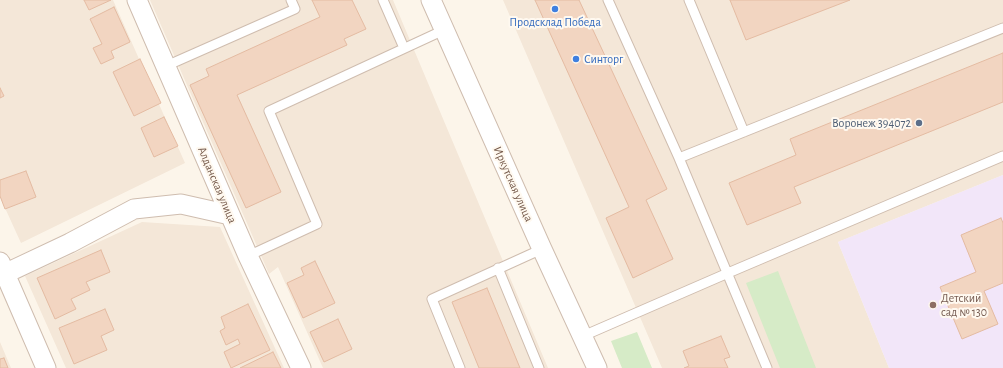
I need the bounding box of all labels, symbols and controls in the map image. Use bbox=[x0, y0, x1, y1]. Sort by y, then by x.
marker: Продсклад Победа bbox=[550, 4, 560, 14]
place label: Продсклад Победа bbox=[509, 15, 601, 29]
place label: Синторг bbox=[584, 52, 623, 66]
marker: Синторг bbox=[571, 54, 581, 64]
place label: Воронеж 394072 bbox=[832, 116, 911, 130]
marker: Воронеж 394072 bbox=[914, 118, 924, 128]
street label: Алданская улица bbox=[194, 144, 240, 226]
street label: Иркутская улица bbox=[490, 144, 536, 224]
place label: Детский сад № 130 bbox=[941, 291, 987, 319]
marker: Детский сад № 130 bbox=[928, 300, 938, 310]

